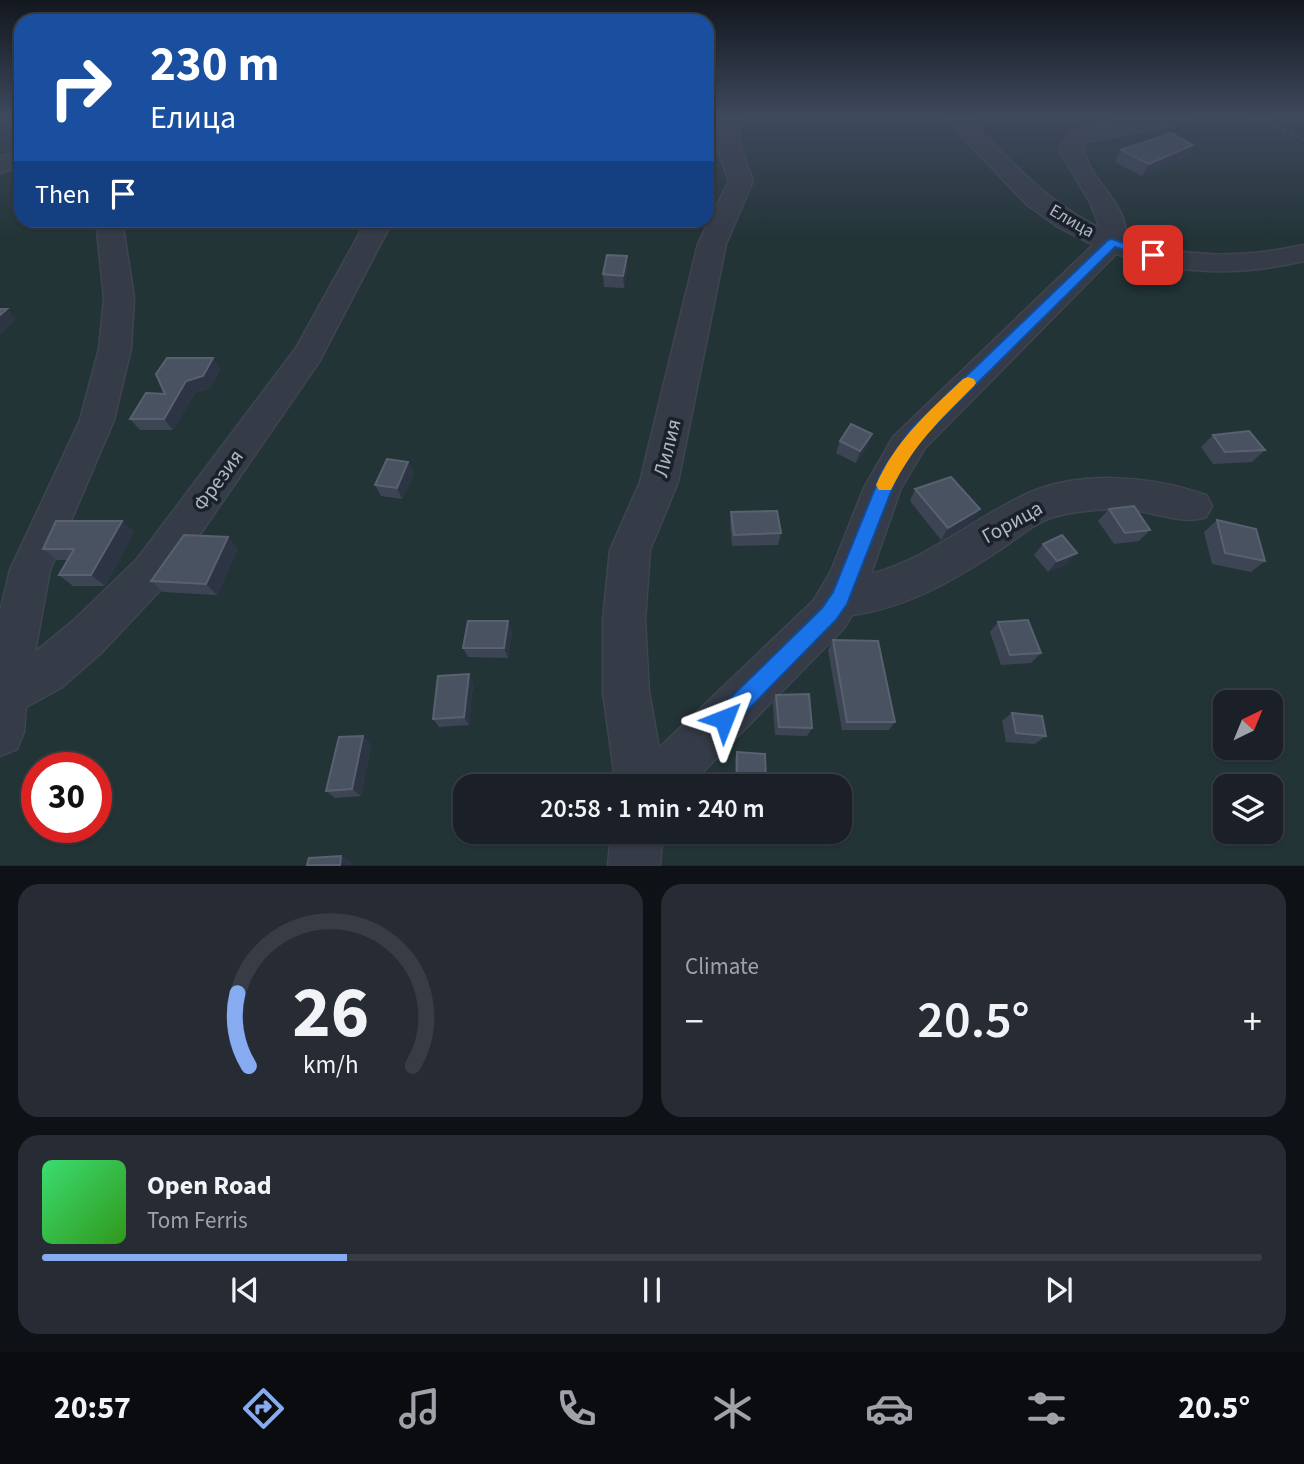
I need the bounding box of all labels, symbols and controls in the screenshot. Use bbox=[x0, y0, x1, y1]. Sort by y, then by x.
text: 230 m bbox=[150, 30, 279, 100]
icon: right bbox=[35, 42, 126, 133]
text: Елица bbox=[150, 95, 236, 141]
icon: arrive bbox=[104, 175, 142, 213]
text: Then bbox=[35, 176, 90, 213]
street label: Елица bbox=[1045, 198, 1099, 244]
pin bbox=[1123, 225, 1183, 285]
icon: arrive bbox=[1134, 236, 1172, 274]
street label: Лилия bbox=[645, 416, 689, 480]
street label: Фрезия bbox=[185, 443, 251, 517]
street label: Горица bbox=[976, 493, 1048, 551]
position arrow bbox=[687, 682, 761, 756]
north arrow bbox=[1213, 690, 1283, 760]
map controls bbox=[1213, 690, 1283, 844]
speed limit sign: 30 bbox=[21, 752, 112, 843]
button: layers bbox=[1213, 774, 1283, 844]
text: 20:58 · 1 min · 240 m bbox=[540, 790, 765, 827]
text: Climate bbox=[685, 950, 759, 983]
text: 26 bbox=[292, 962, 369, 1066]
text: 20.5° bbox=[917, 984, 1030, 1058]
text: − bbox=[685, 995, 704, 1049]
text: + bbox=[1243, 995, 1262, 1049]
text: km/h bbox=[303, 1047, 358, 1083]
text: Open Road bbox=[147, 1167, 272, 1204]
text: Tom Ferris bbox=[147, 1204, 248, 1237]
icon: previous bbox=[226, 1271, 264, 1309]
icon: pause bbox=[633, 1271, 671, 1309]
icon: next bbox=[1040, 1271, 1078, 1309]
icon: directions bbox=[239, 1384, 288, 1433]
icon: music bbox=[395, 1384, 444, 1433]
icon: phone bbox=[552, 1384, 601, 1433]
icon: climate bbox=[708, 1384, 757, 1433]
icon: car bbox=[865, 1384, 914, 1433]
icon: filters bbox=[1022, 1384, 1071, 1433]
text: 20:57 bbox=[54, 1385, 131, 1431]
text: 20.5° bbox=[1178, 1385, 1250, 1431]

